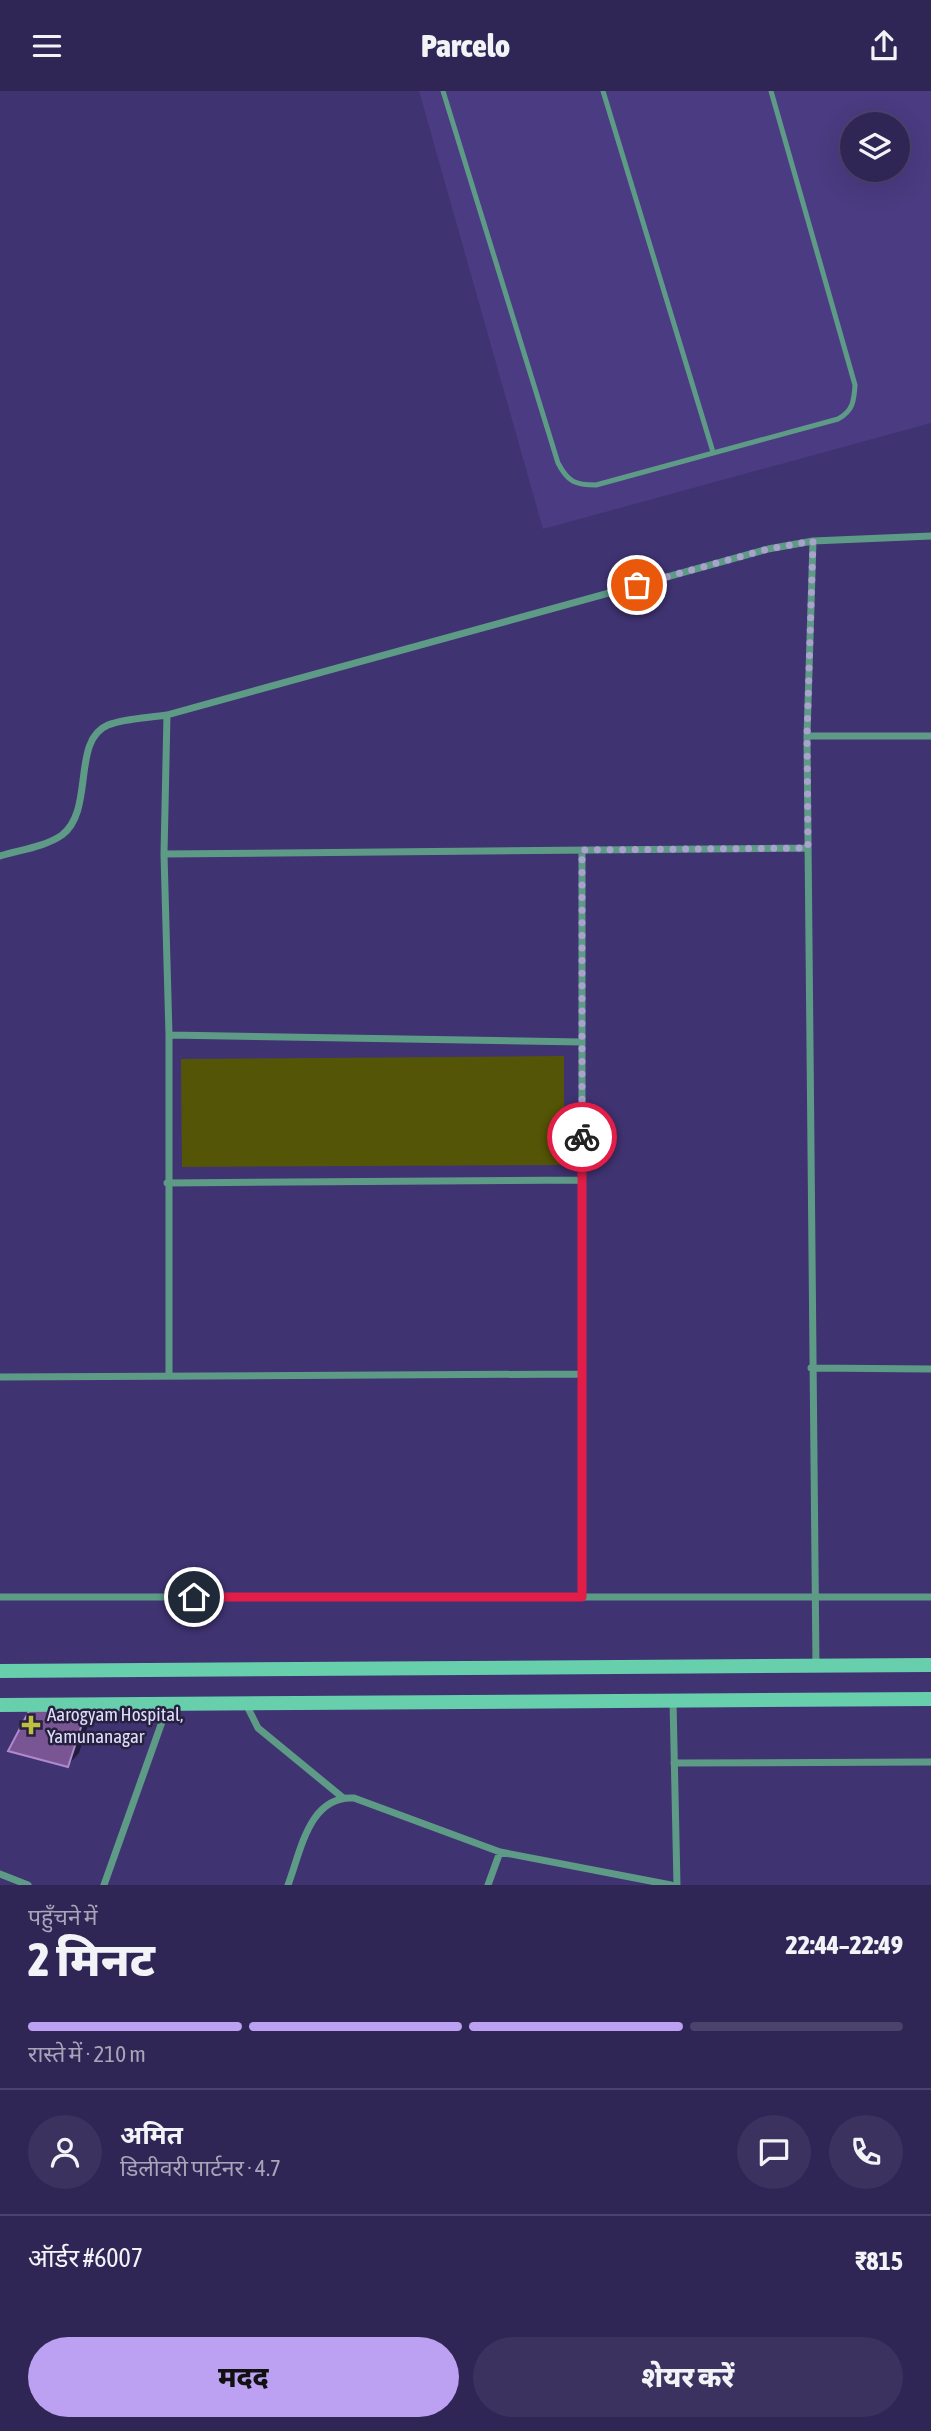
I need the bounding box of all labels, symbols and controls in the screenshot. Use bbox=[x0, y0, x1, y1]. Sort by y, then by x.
icon: menu bbox=[28, 27, 66, 65]
text: Parcelo bbox=[421, 27, 510, 64]
icon: share bbox=[865, 27, 903, 65]
map controls bbox=[840, 112, 910, 182]
button: layers bbox=[840, 112, 910, 182]
pin bbox=[607, 555, 667, 615]
icon: bag bbox=[618, 566, 656, 604]
courier bbox=[547, 1102, 617, 1172]
icon: bike bbox=[563, 1118, 601, 1156]
pin bbox=[164, 1567, 224, 1627]
icon: home bbox=[175, 1578, 213, 1616]
place label: Aarogyam Hospital, Yamunanagar bbox=[47, 1703, 183, 1747]
marker: Aarogyam Hospital, Yamunanagar bbox=[21, 1715, 41, 1735]
text: पहुँचने में bbox=[28, 1904, 98, 1930]
text: 22:44–22:49 bbox=[786, 1930, 903, 1960]
text: 2 मिनट bbox=[28, 1933, 155, 1986]
text: रास्ते में · 210 m bbox=[28, 2041, 146, 2067]
button: person bbox=[28, 2115, 102, 2189]
button: chat bbox=[737, 2115, 811, 2189]
button: phone bbox=[829, 2115, 903, 2189]
text: अमित bbox=[120, 2120, 183, 2150]
text: डिलीवरी पार्टनर · 4.7 bbox=[120, 2155, 281, 2181]
text: ऑर्डर #6007 bbox=[28, 2243, 143, 2273]
text: ₹815 bbox=[855, 2246, 903, 2276]
button: मदद bbox=[28, 2337, 459, 2417]
button: शेयर करें bbox=[473, 2337, 903, 2417]

